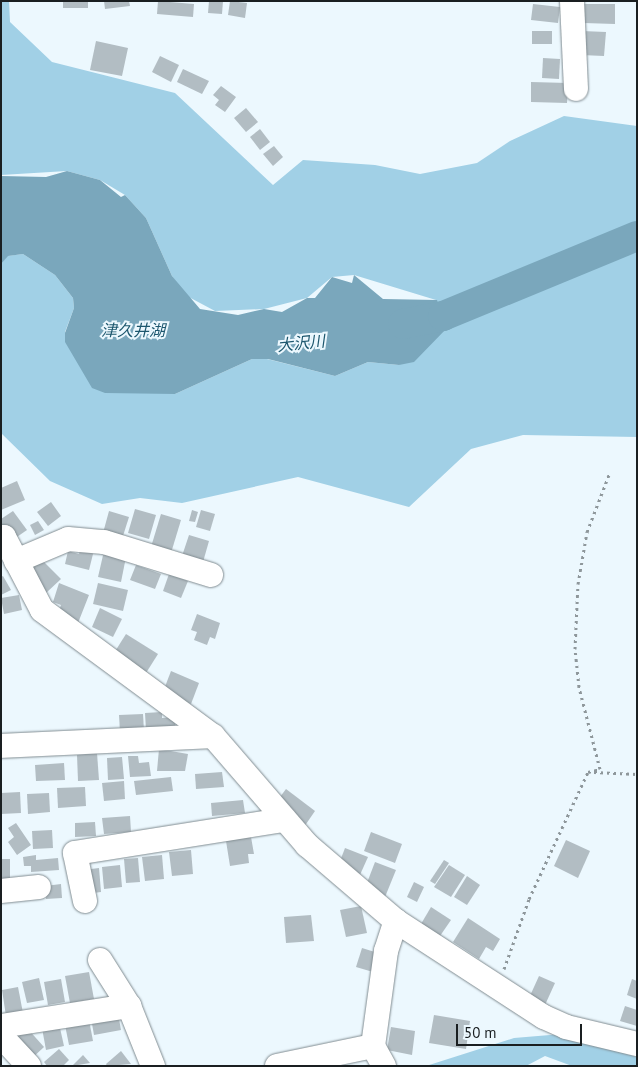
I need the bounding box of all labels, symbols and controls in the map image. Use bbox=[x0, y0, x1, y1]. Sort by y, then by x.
water label: 津久井湖 bbox=[101, 320, 165, 340]
water label: 大沢川 bbox=[276, 331, 326, 355]
scale bar bbox=[458, 1014, 584, 1046]
text: 50 m bbox=[464, 1023, 497, 1042]

